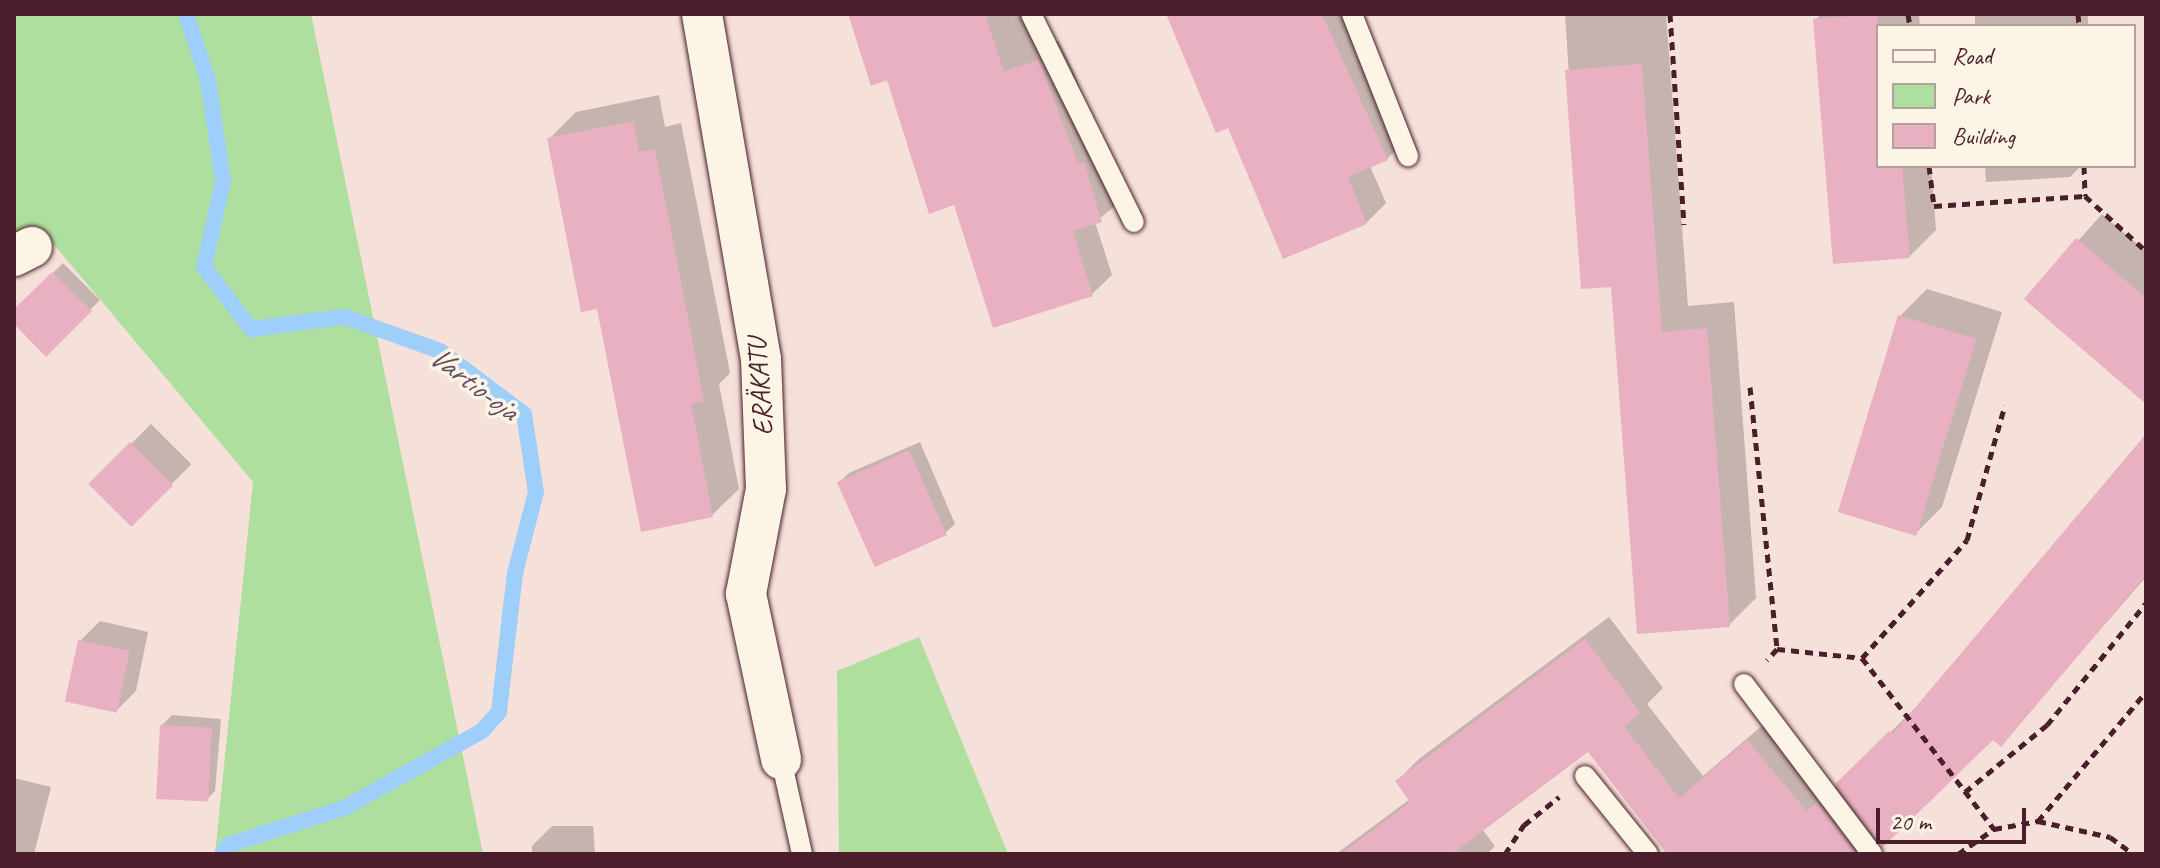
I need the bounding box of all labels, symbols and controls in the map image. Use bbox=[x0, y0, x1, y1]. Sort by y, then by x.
legend bbox=[1876, 24, 2136, 168]
text: Road bbox=[1952, 41, 1992, 71]
text: Park bbox=[1952, 81, 1990, 111]
text: Building bbox=[1952, 121, 2015, 151]
street label: ERÄKATU bbox=[740, 337, 780, 437]
water label: Vartio-oja bbox=[423, 338, 525, 428]
scale bar bbox=[1880, 792, 2030, 842]
text: 20 m bbox=[1890, 807, 1931, 837]

